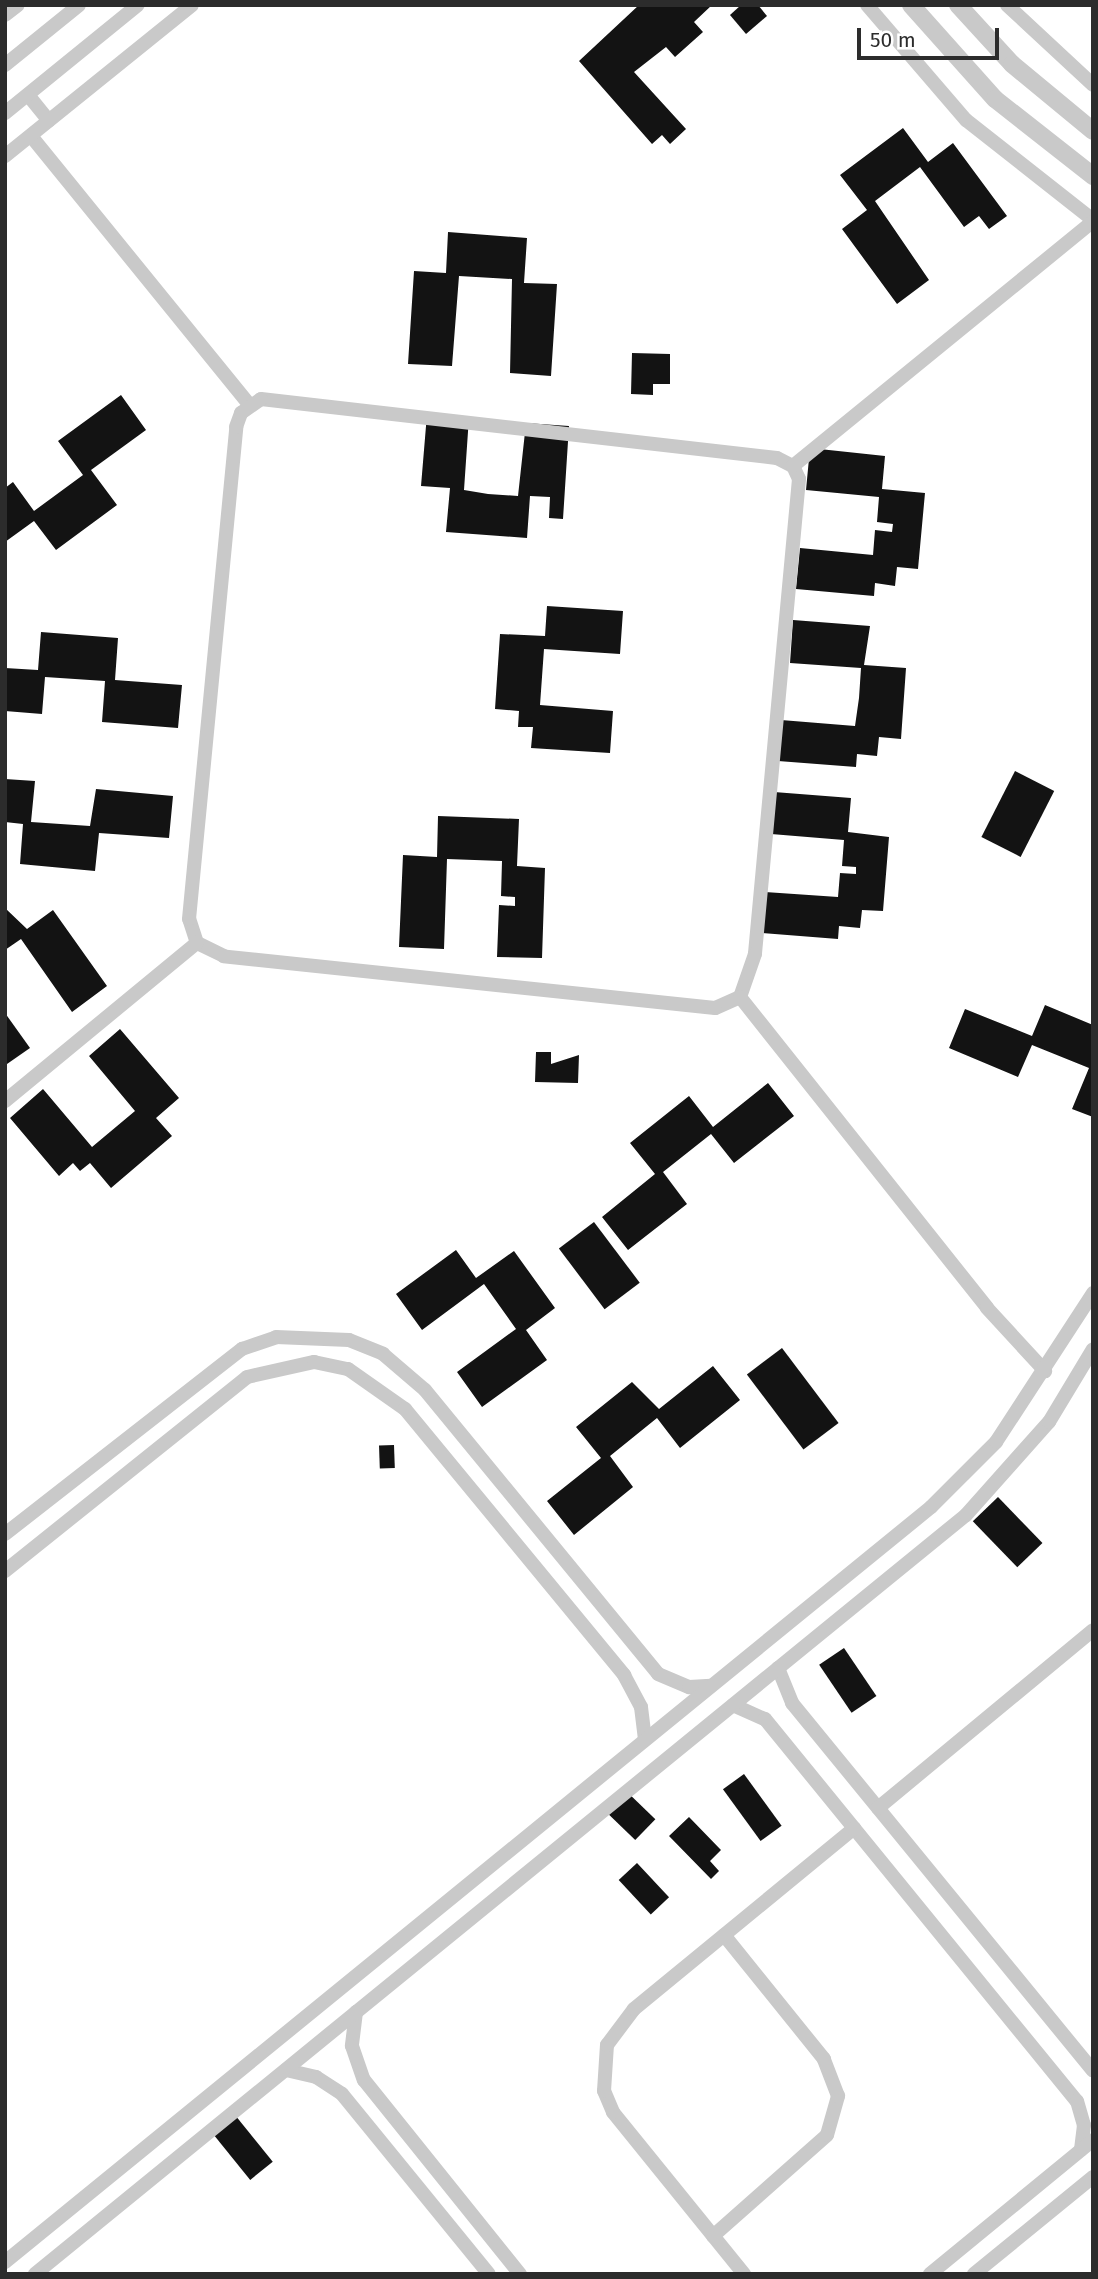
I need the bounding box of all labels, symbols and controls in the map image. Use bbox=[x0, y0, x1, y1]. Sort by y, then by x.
scale bar bbox=[860, 14, 1002, 58]
text: 50 m bbox=[870, 27, 916, 53]

